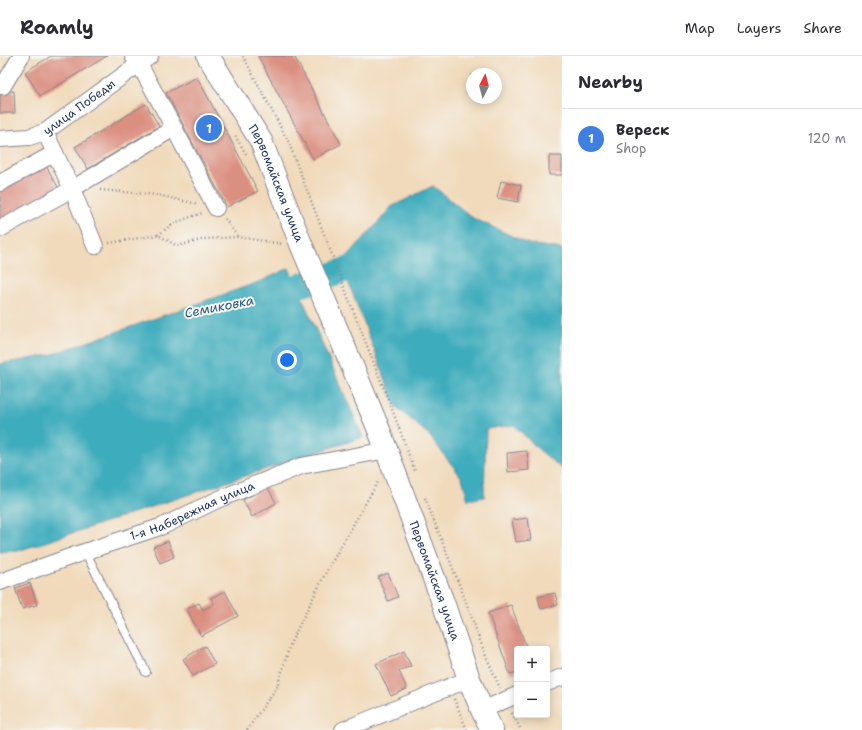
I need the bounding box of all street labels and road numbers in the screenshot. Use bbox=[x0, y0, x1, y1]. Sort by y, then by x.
street label: улица Победы bbox=[40, 76, 118, 139]
street label: Первомайская улица bbox=[245, 121, 308, 245]
street label: 1-я Набережная улица bbox=[128, 477, 257, 544]
street label: Первомайская улица bbox=[405, 519, 464, 643]

